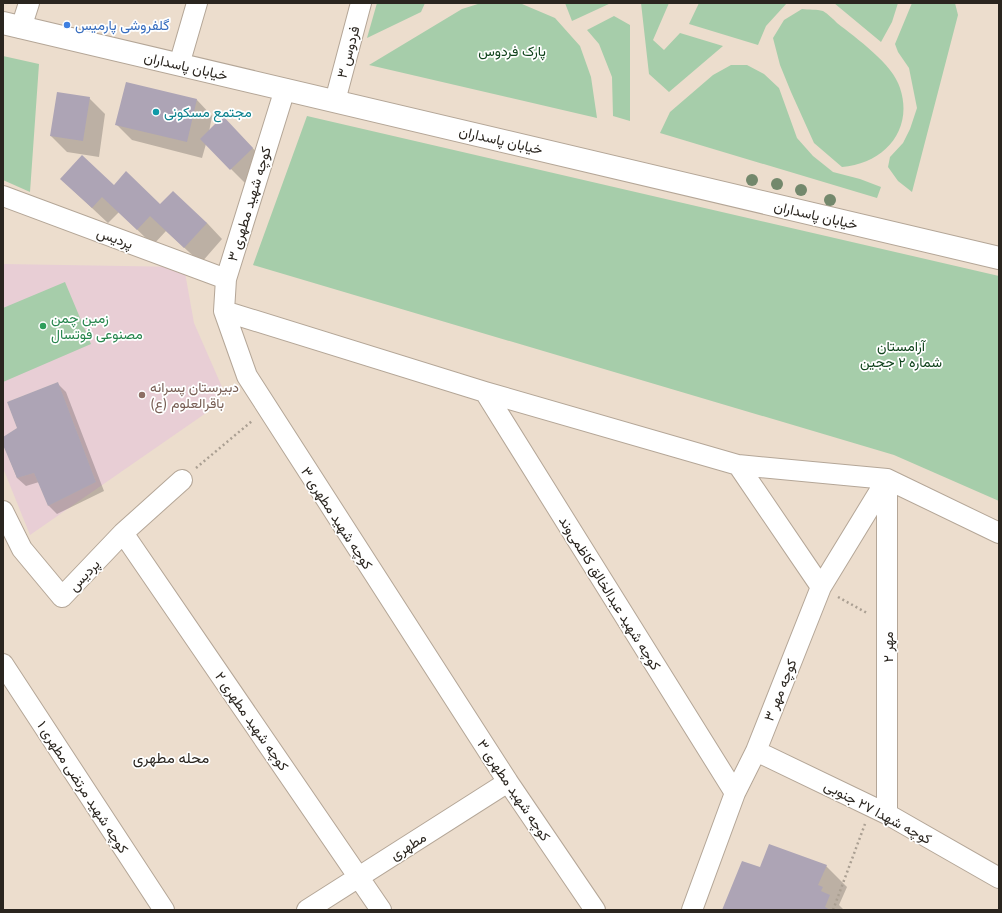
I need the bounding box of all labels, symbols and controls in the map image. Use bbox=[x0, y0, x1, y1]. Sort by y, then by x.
place label: گلفروشی پارمیس bbox=[75, 16, 169, 35]
marker: گلفروشی پارمیس bbox=[62, 20, 72, 30]
street label: فردوس ۳ bbox=[332, 24, 365, 80]
park label: پارک فردوس bbox=[478, 42, 546, 61]
street label: خیابان پاسداران bbox=[142, 48, 230, 85]
place label: مجتمع مسکونی bbox=[164, 103, 252, 123]
marker: مجتمع مسکونی bbox=[151, 107, 161, 117]
street label: خیابان پاسداران bbox=[457, 122, 545, 159]
street label: کوچه شهید مطهری ۳ bbox=[223, 145, 276, 264]
street label: خیابان پاسداران bbox=[772, 197, 860, 234]
street label: پردیس bbox=[94, 223, 136, 254]
place label: زمین چمن مصنوعی فوتسال bbox=[51, 309, 143, 344]
marker: زمین چمن مصنوعی فوتسال bbox=[38, 321, 48, 331]
park label: آرامستان شماره ۲ ججین bbox=[860, 337, 942, 372]
place label: دبیرستان پسرانه باقرالعلوم (ع) bbox=[150, 378, 239, 414]
marker: دبیرستان پسرانه باقرالعلوم (ع) bbox=[137, 390, 147, 400]
street label: کوچه شهید مطهری ۳ bbox=[296, 463, 377, 573]
street label: کوچه شهید عبدالخالق کاظمی‌وند bbox=[554, 513, 665, 674]
street label: پردیس bbox=[65, 555, 104, 596]
street label: مهر ۲ bbox=[879, 632, 898, 662]
street label: کوچه مهر ۳ bbox=[759, 656, 802, 724]
street label: کوچه شهید مطهری ۲ bbox=[210, 668, 293, 775]
street label: کوچه شهید مرتضی مطهری ۱ bbox=[33, 717, 133, 857]
street label: کوچه شهید مطهری ۳ bbox=[472, 736, 555, 845]
district label: محله مطهری bbox=[133, 748, 209, 768]
street label: کوچه شهدا ۲۷ جنوبی bbox=[821, 776, 935, 849]
street label: مطهری bbox=[387, 828, 430, 865]

